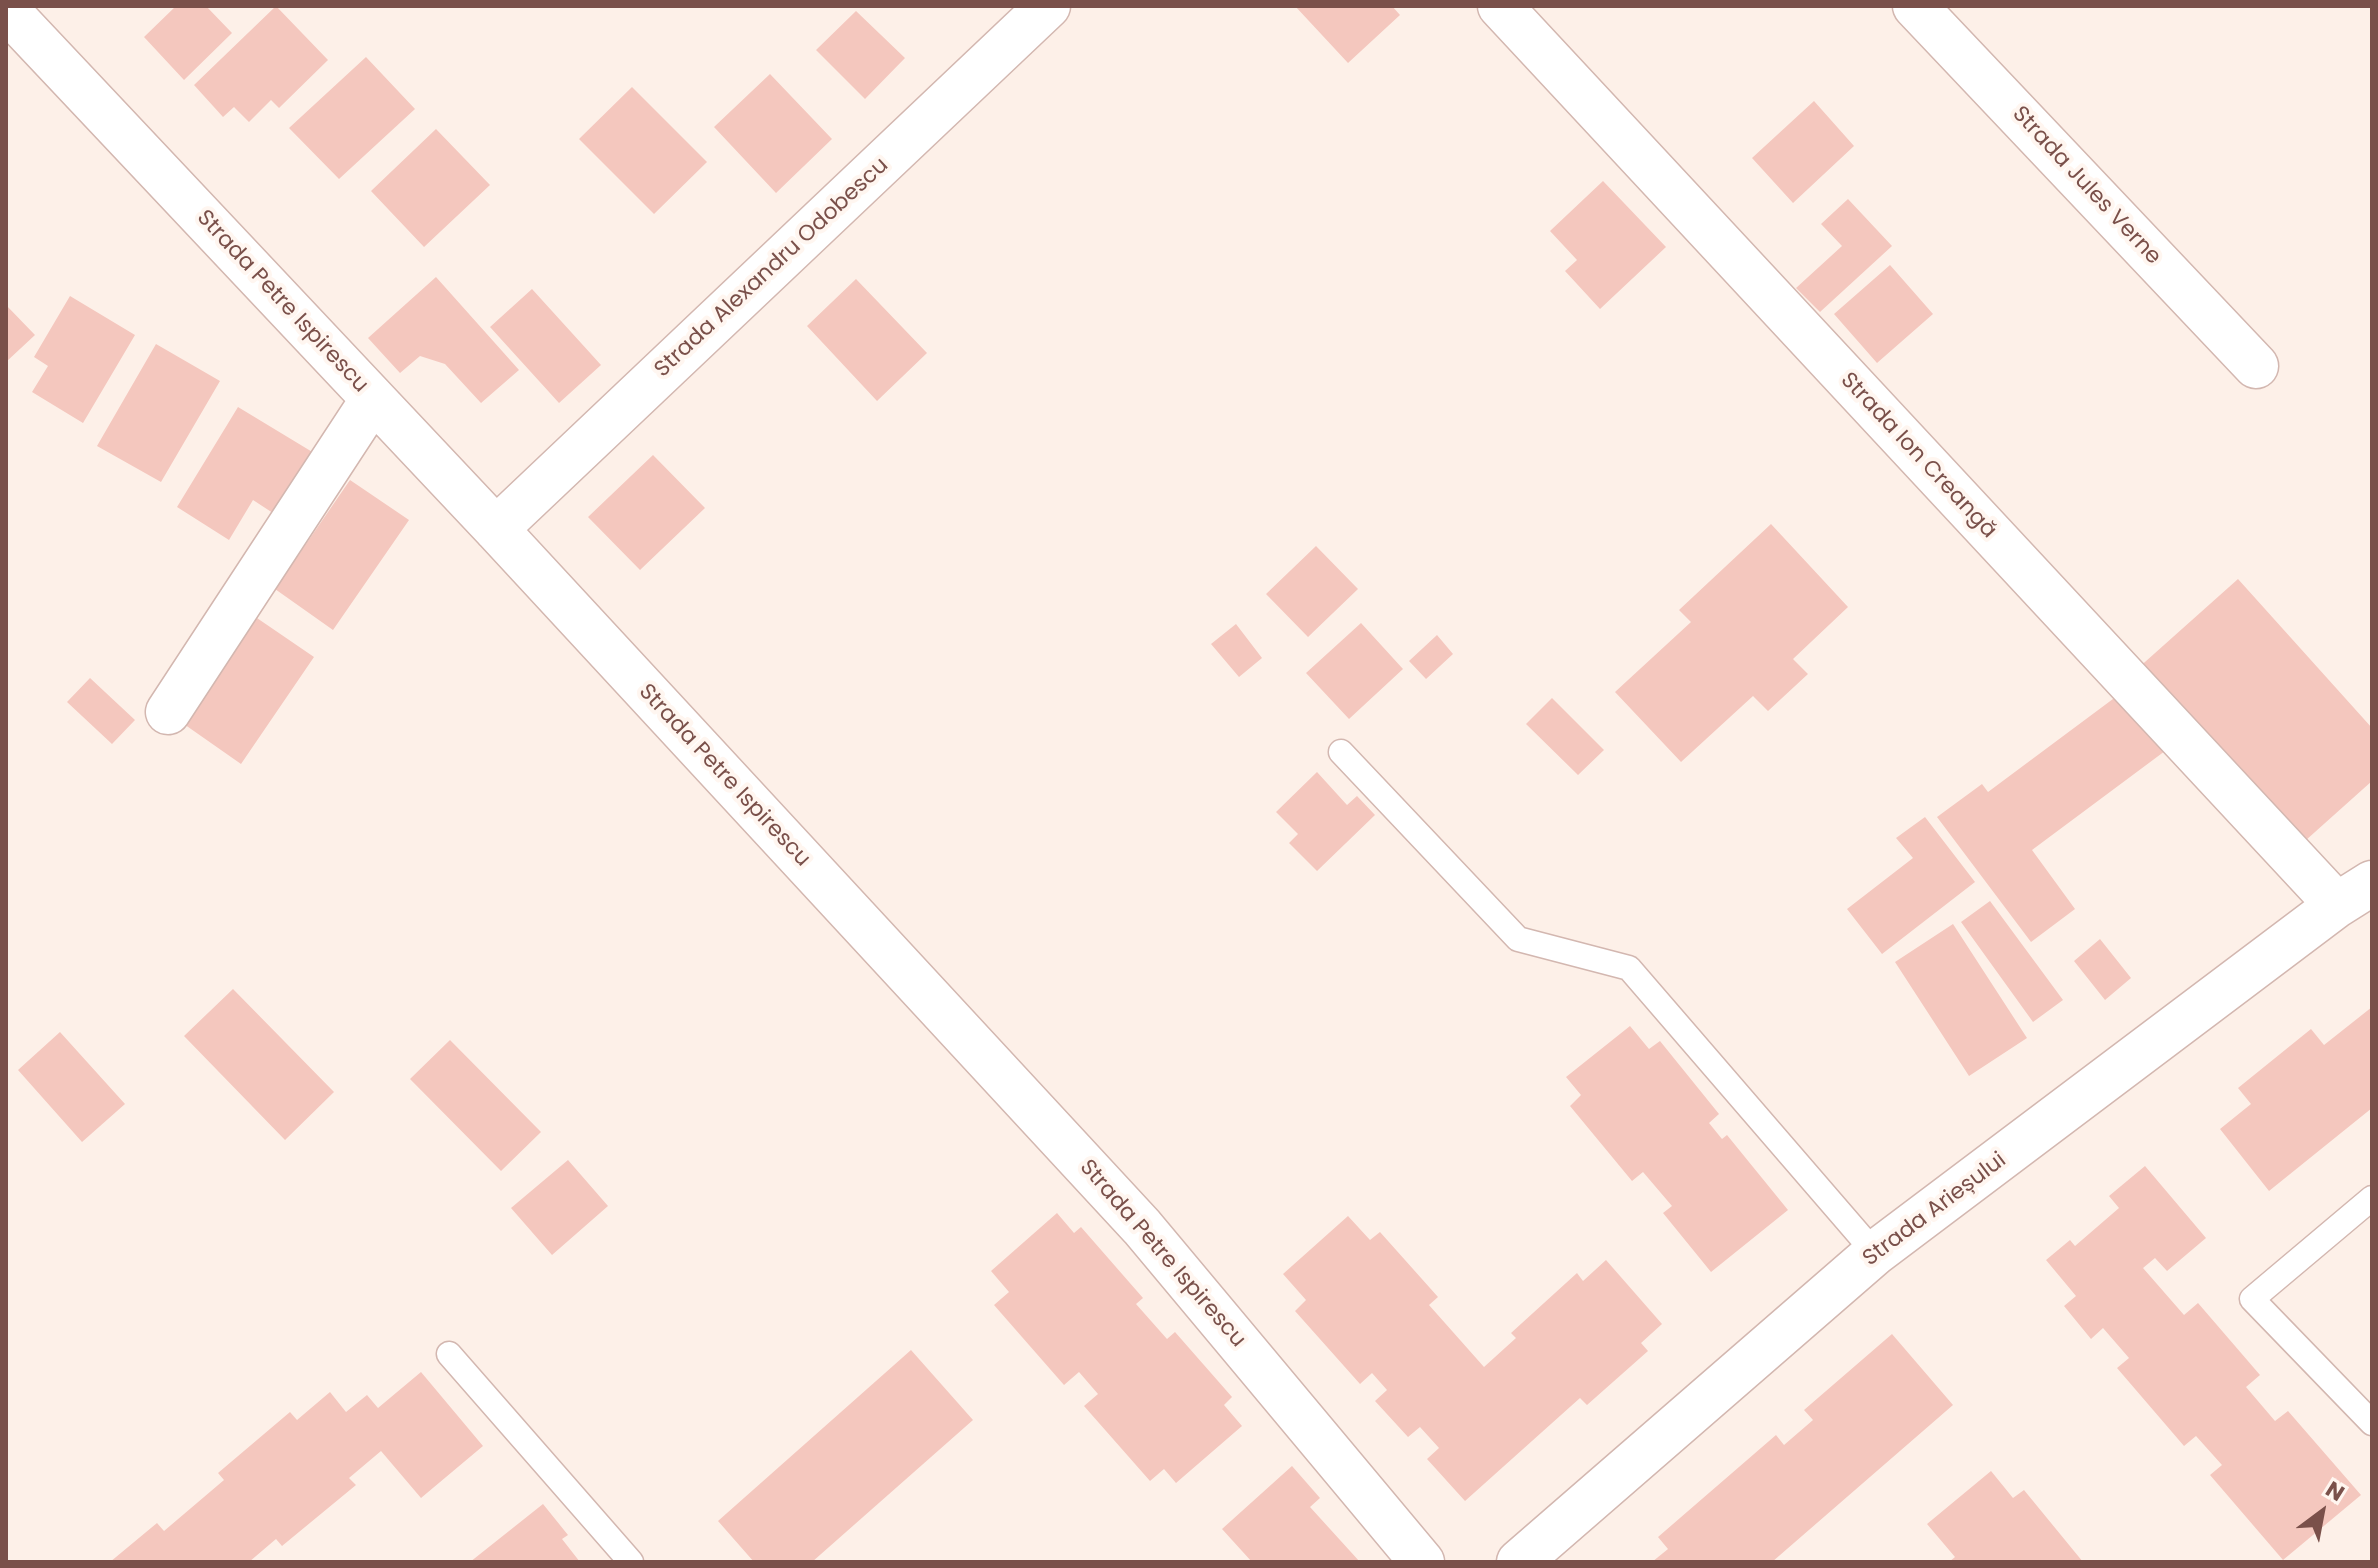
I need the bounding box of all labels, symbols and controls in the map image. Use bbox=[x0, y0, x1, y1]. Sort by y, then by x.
street label: Strada Jules Verne bbox=[2006, 102, 2166, 270]
street label: Strada Alexandru Odobescu bbox=[650, 153, 894, 383]
street label: Strada Petre Ispirescu bbox=[191, 205, 373, 399]
street label: Strada Ion Creangă bbox=[1834, 368, 2002, 544]
street label: Strada Petre Ispirescu bbox=[633, 679, 815, 873]
street label: Strada Arieșului bbox=[1858, 1148, 2012, 1272]
street label: Strada Petre Ispirescu bbox=[1073, 1155, 1251, 1353]
north arrow bbox=[2282, 1472, 2362, 1552]
text: N bbox=[2320, 1474, 2350, 1509]

